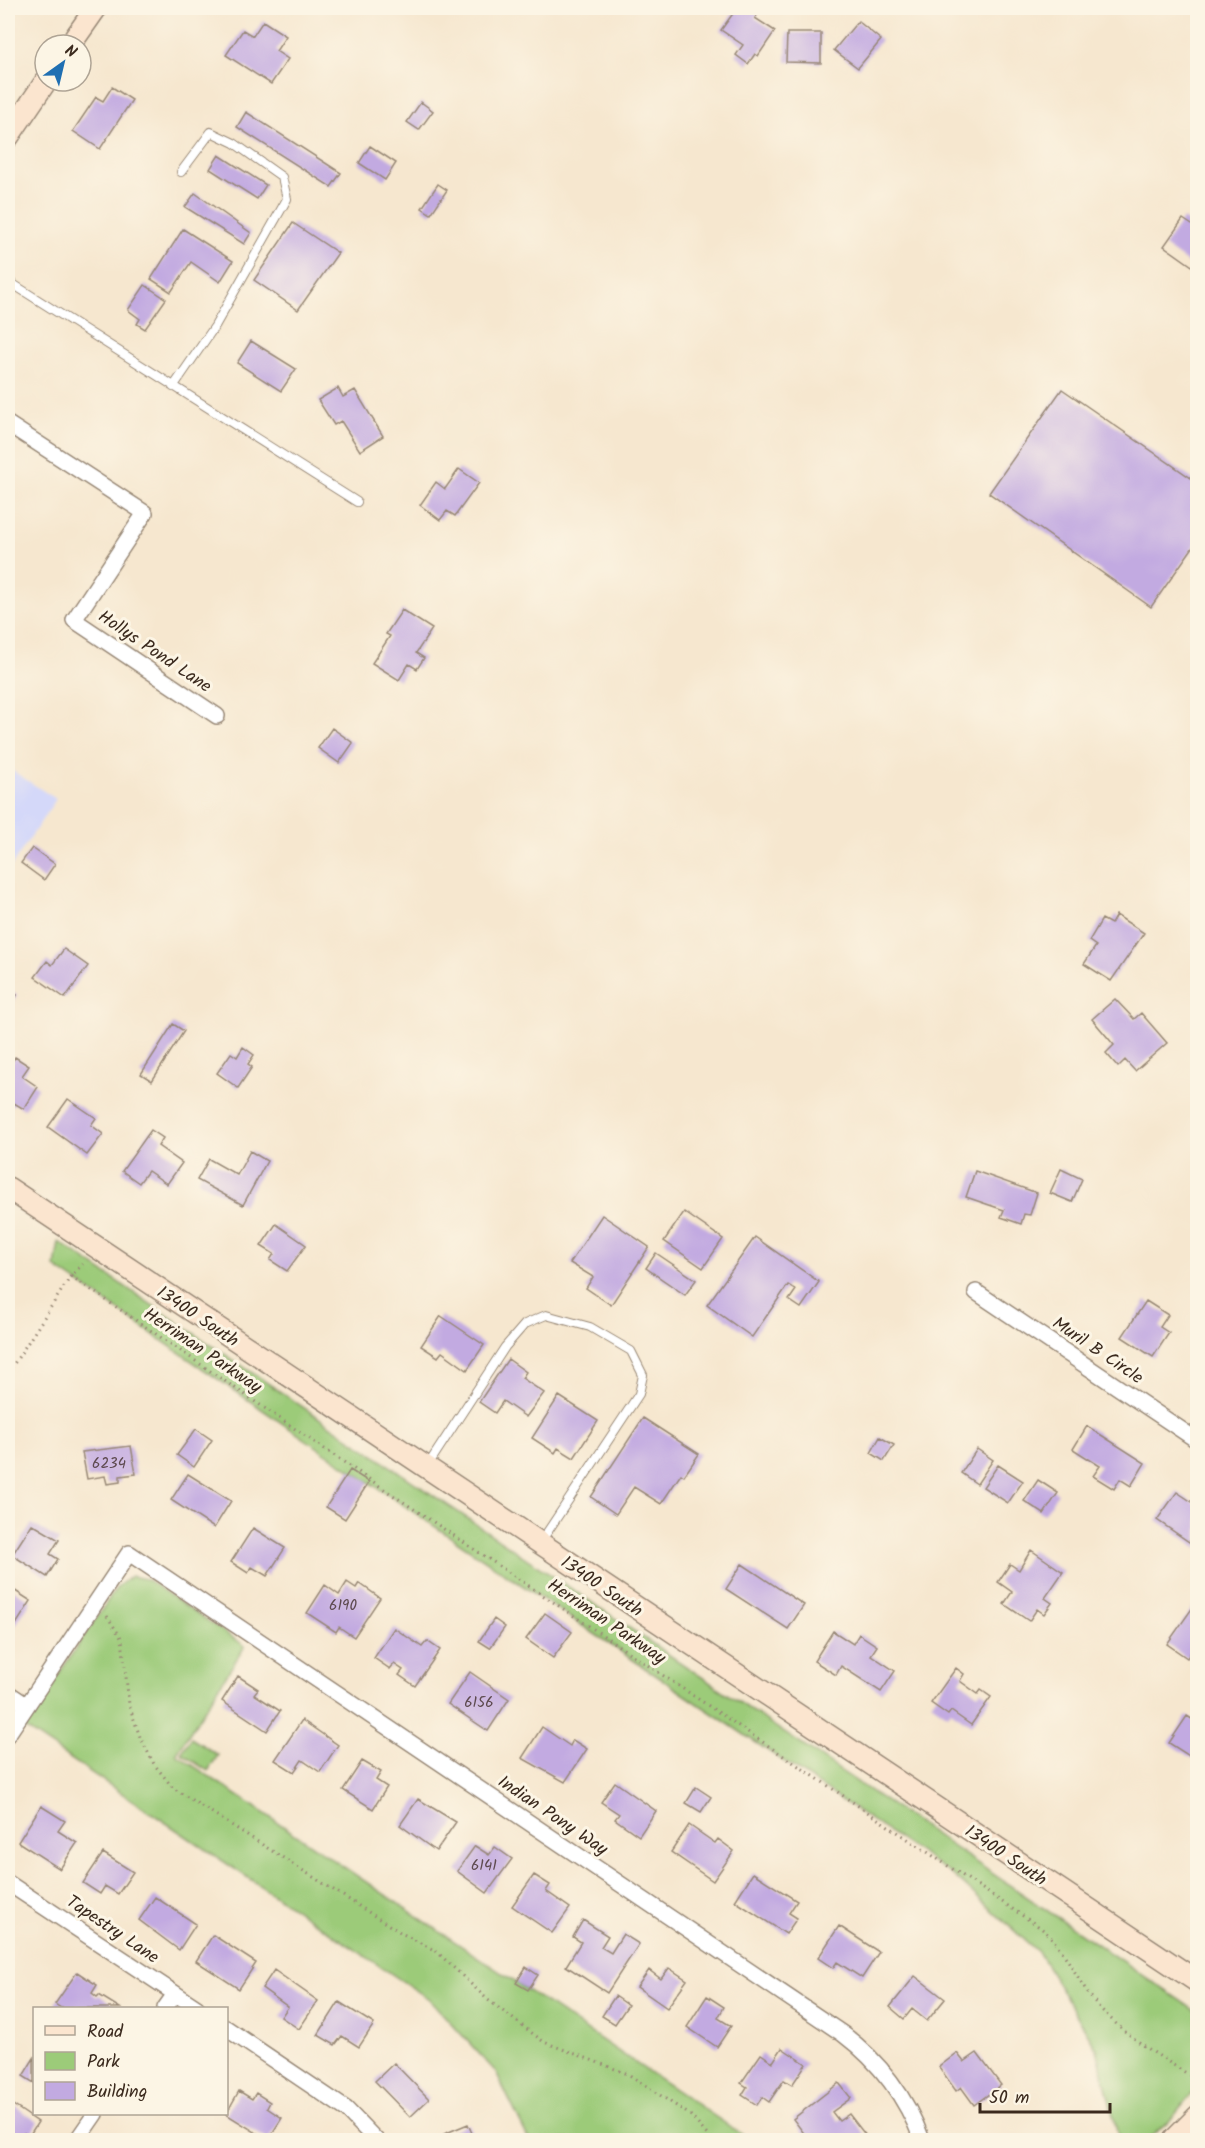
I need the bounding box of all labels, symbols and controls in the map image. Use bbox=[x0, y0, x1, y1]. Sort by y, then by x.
north arrow bbox=[33, 33, 93, 93]
text: N bbox=[59, 39, 82, 65]
street label: Hollys Pond Lane bbox=[91, 603, 217, 701]
street label: 13400 South bbox=[150, 1279, 244, 1356]
street label: Herriman Parkway bbox=[137, 1301, 268, 1402]
street label: Muril B Circle bbox=[1046, 1310, 1149, 1393]
house number: 6234 bbox=[92, 1452, 126, 1476]
street label: 13400 South bbox=[554, 1549, 648, 1626]
street label: Herriman Parkway bbox=[541, 1572, 672, 1673]
house number: 6190 bbox=[329, 1594, 357, 1618]
house number: 6156 bbox=[464, 1691, 494, 1715]
street label: Indian Pony Way bbox=[491, 1768, 614, 1864]
street label: 13400 South bbox=[958, 1818, 1052, 1895]
house number: 6141 bbox=[471, 1854, 497, 1878]
street label: Tapestry Lane bbox=[60, 1888, 165, 1972]
legend bbox=[33, 2007, 228, 2115]
text: Road bbox=[87, 2018, 124, 2047]
text: Park bbox=[87, 2048, 120, 2077]
scale bar bbox=[980, 2076, 1110, 2114]
text: Building bbox=[87, 2078, 147, 2107]
text: 50 m bbox=[989, 2084, 1029, 2113]

